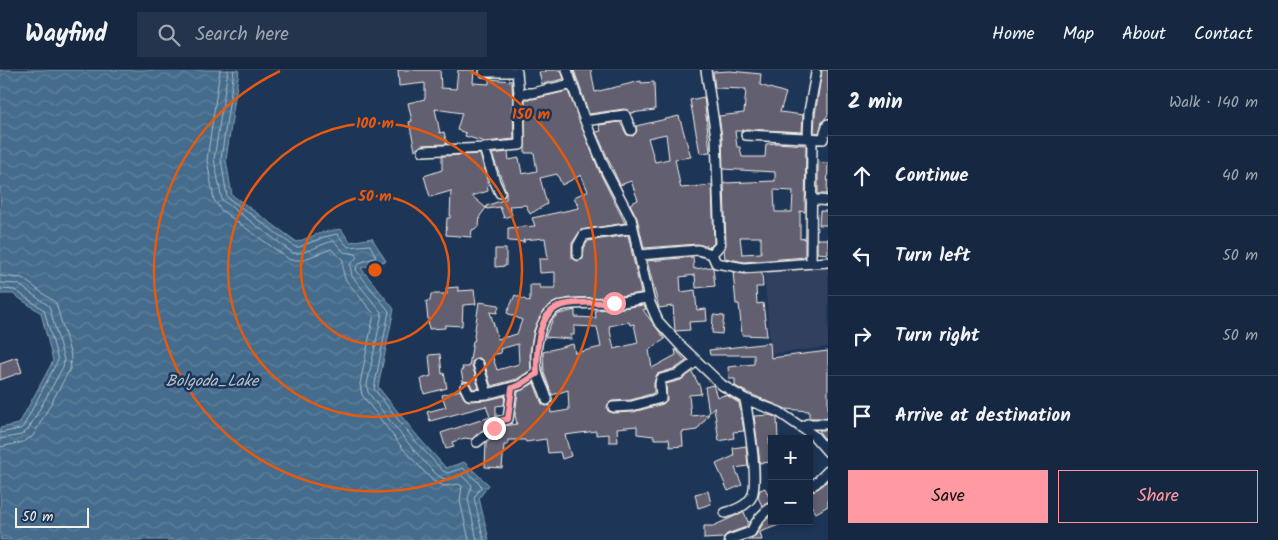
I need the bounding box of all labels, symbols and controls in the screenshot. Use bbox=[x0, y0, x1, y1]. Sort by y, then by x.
search box bbox=[137, 12, 487, 57]
text: Wayfind bbox=[25, 15, 107, 54]
text: Search here bbox=[195, 20, 289, 50]
text: Home bbox=[992, 20, 1035, 49]
text: Map bbox=[1063, 20, 1094, 49]
text: About bbox=[1122, 20, 1166, 49]
text: Contact bbox=[1194, 20, 1253, 49]
icon: search bbox=[155, 21, 183, 49]
text: 2 min bbox=[848, 86, 903, 119]
text: Walk · 140 m bbox=[1169, 90, 1258, 115]
text: 150 m bbox=[512, 103, 550, 127]
text: 100 m bbox=[356, 112, 394, 136]
text: Continue bbox=[895, 161, 968, 191]
icon: ahead bbox=[848, 162, 876, 190]
text: 40 m bbox=[1222, 163, 1258, 188]
text: 50 m bbox=[357, 185, 392, 209]
text: Turn left bbox=[895, 241, 970, 271]
icon: left bbox=[848, 242, 876, 270]
text: 50 m bbox=[1222, 243, 1258, 268]
centre of rings bbox=[366, 261, 384, 279]
route start bbox=[603, 292, 626, 315]
text: Turn right bbox=[895, 321, 980, 351]
icon: right bbox=[848, 322, 876, 350]
text: 50 m bbox=[1222, 323, 1258, 348]
water label: Bolgoda_Lake bbox=[166, 369, 260, 394]
text: Arrive at destination bbox=[895, 401, 1071, 431]
icon: arrive bbox=[848, 402, 876, 430]
route end bbox=[483, 417, 506, 440]
map controls bbox=[768, 435, 813, 525]
button: + bbox=[768, 435, 813, 480]
button: Save bbox=[848, 470, 1048, 523]
button: Share bbox=[1058, 470, 1258, 523]
button: − bbox=[768, 480, 813, 525]
scale bar bbox=[15, 505, 89, 528]
text: 50 m bbox=[22, 506, 53, 528]

